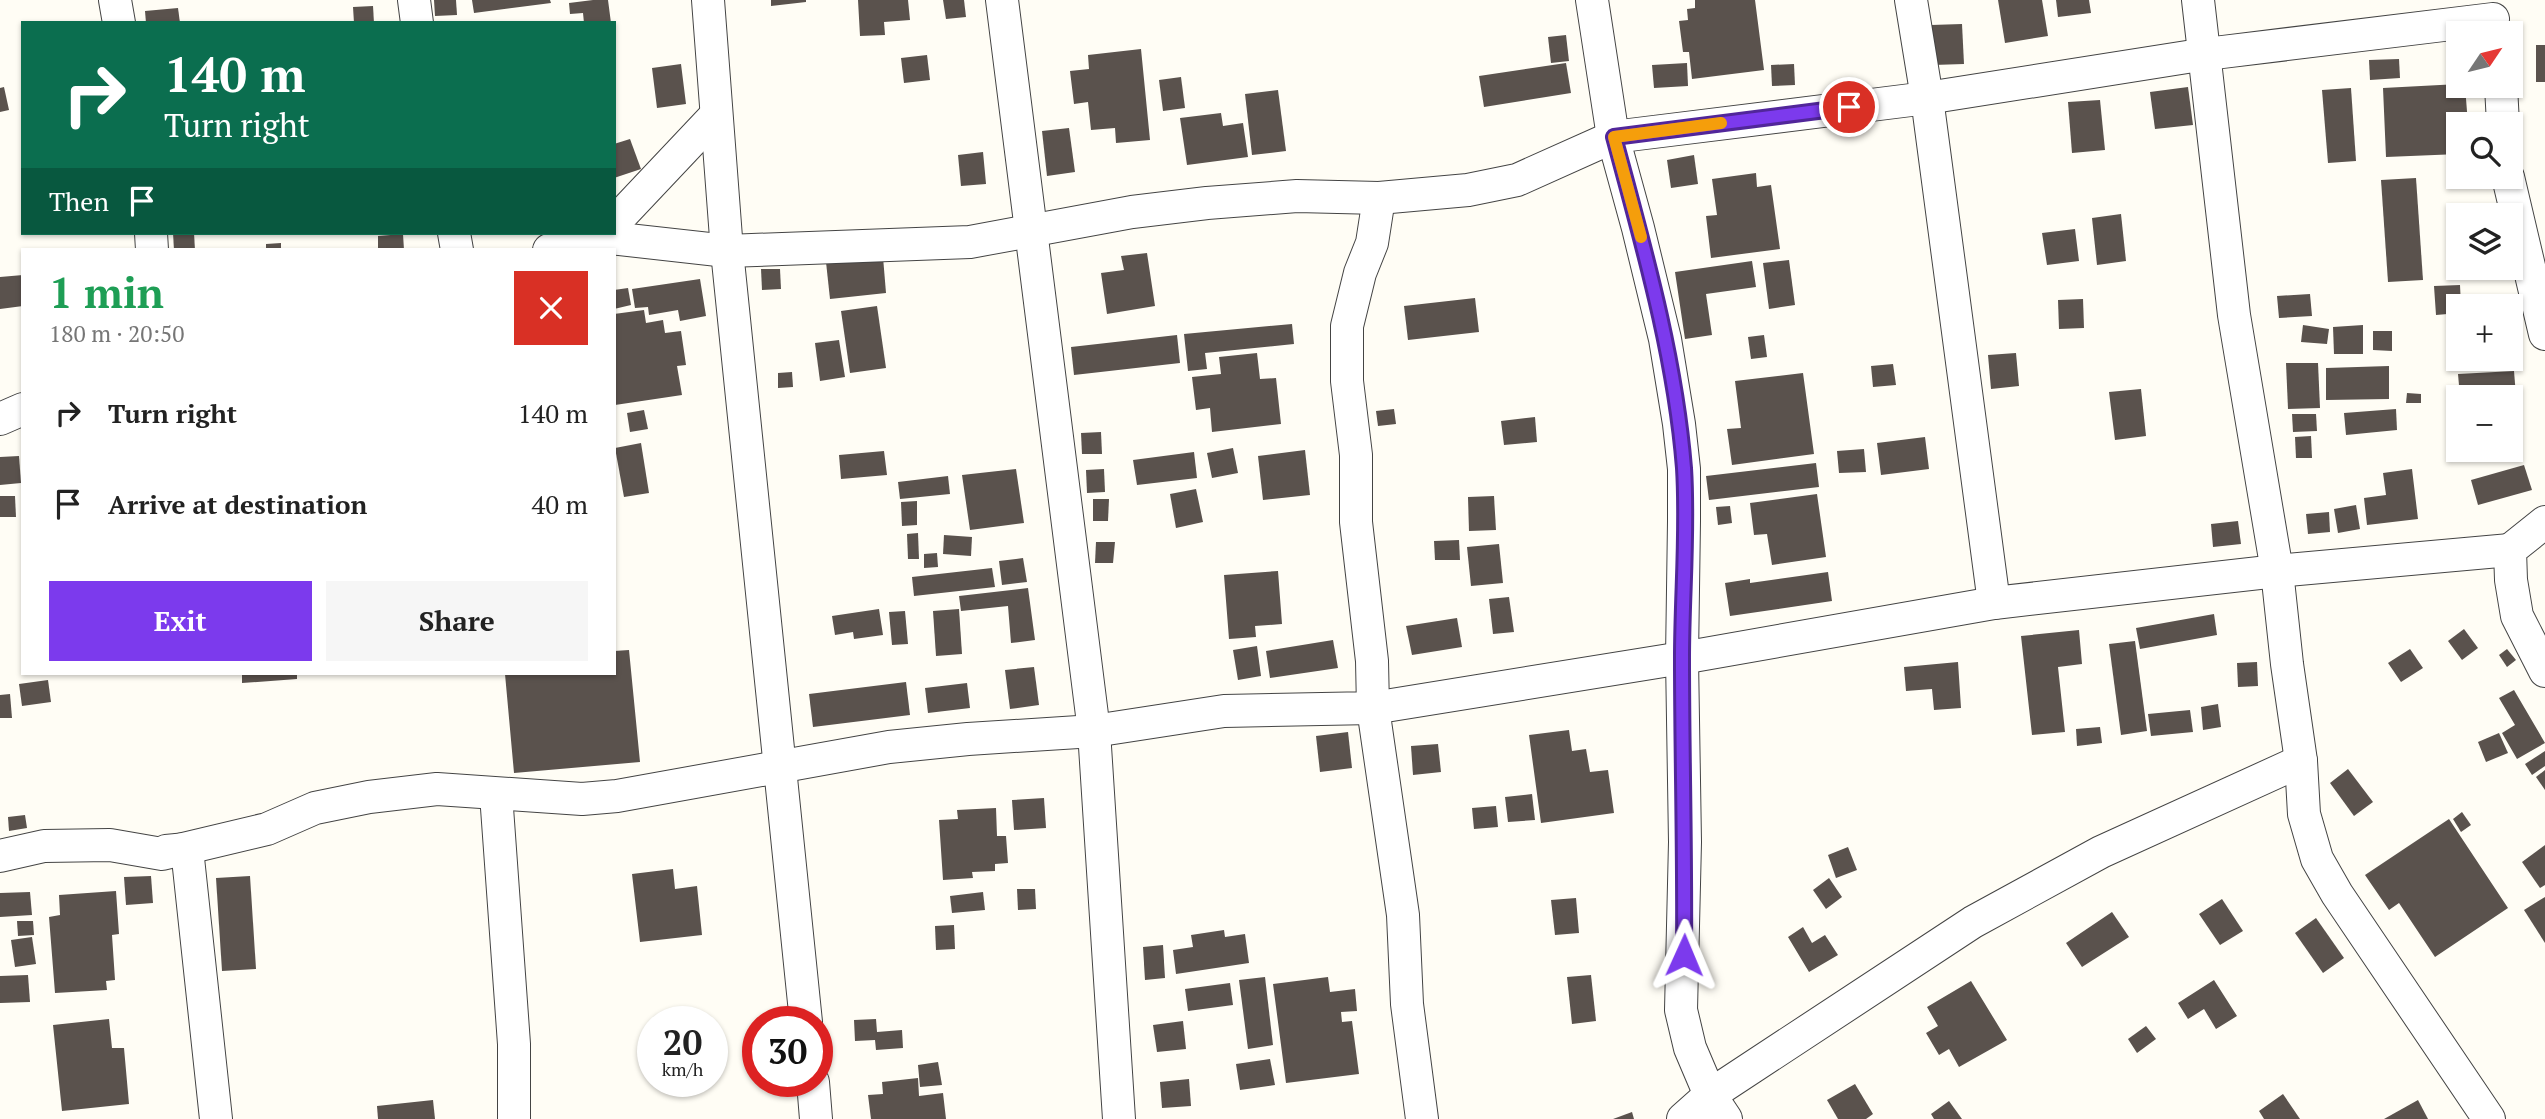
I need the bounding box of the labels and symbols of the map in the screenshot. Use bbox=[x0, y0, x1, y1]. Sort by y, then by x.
north arrow bbox=[2446, 21, 2524, 98]
pin bbox=[1819, 77, 1879, 137]
position arrow bbox=[1647, 918, 1721, 992]
speed limit sign: 30 bbox=[742, 1006, 833, 1097]

